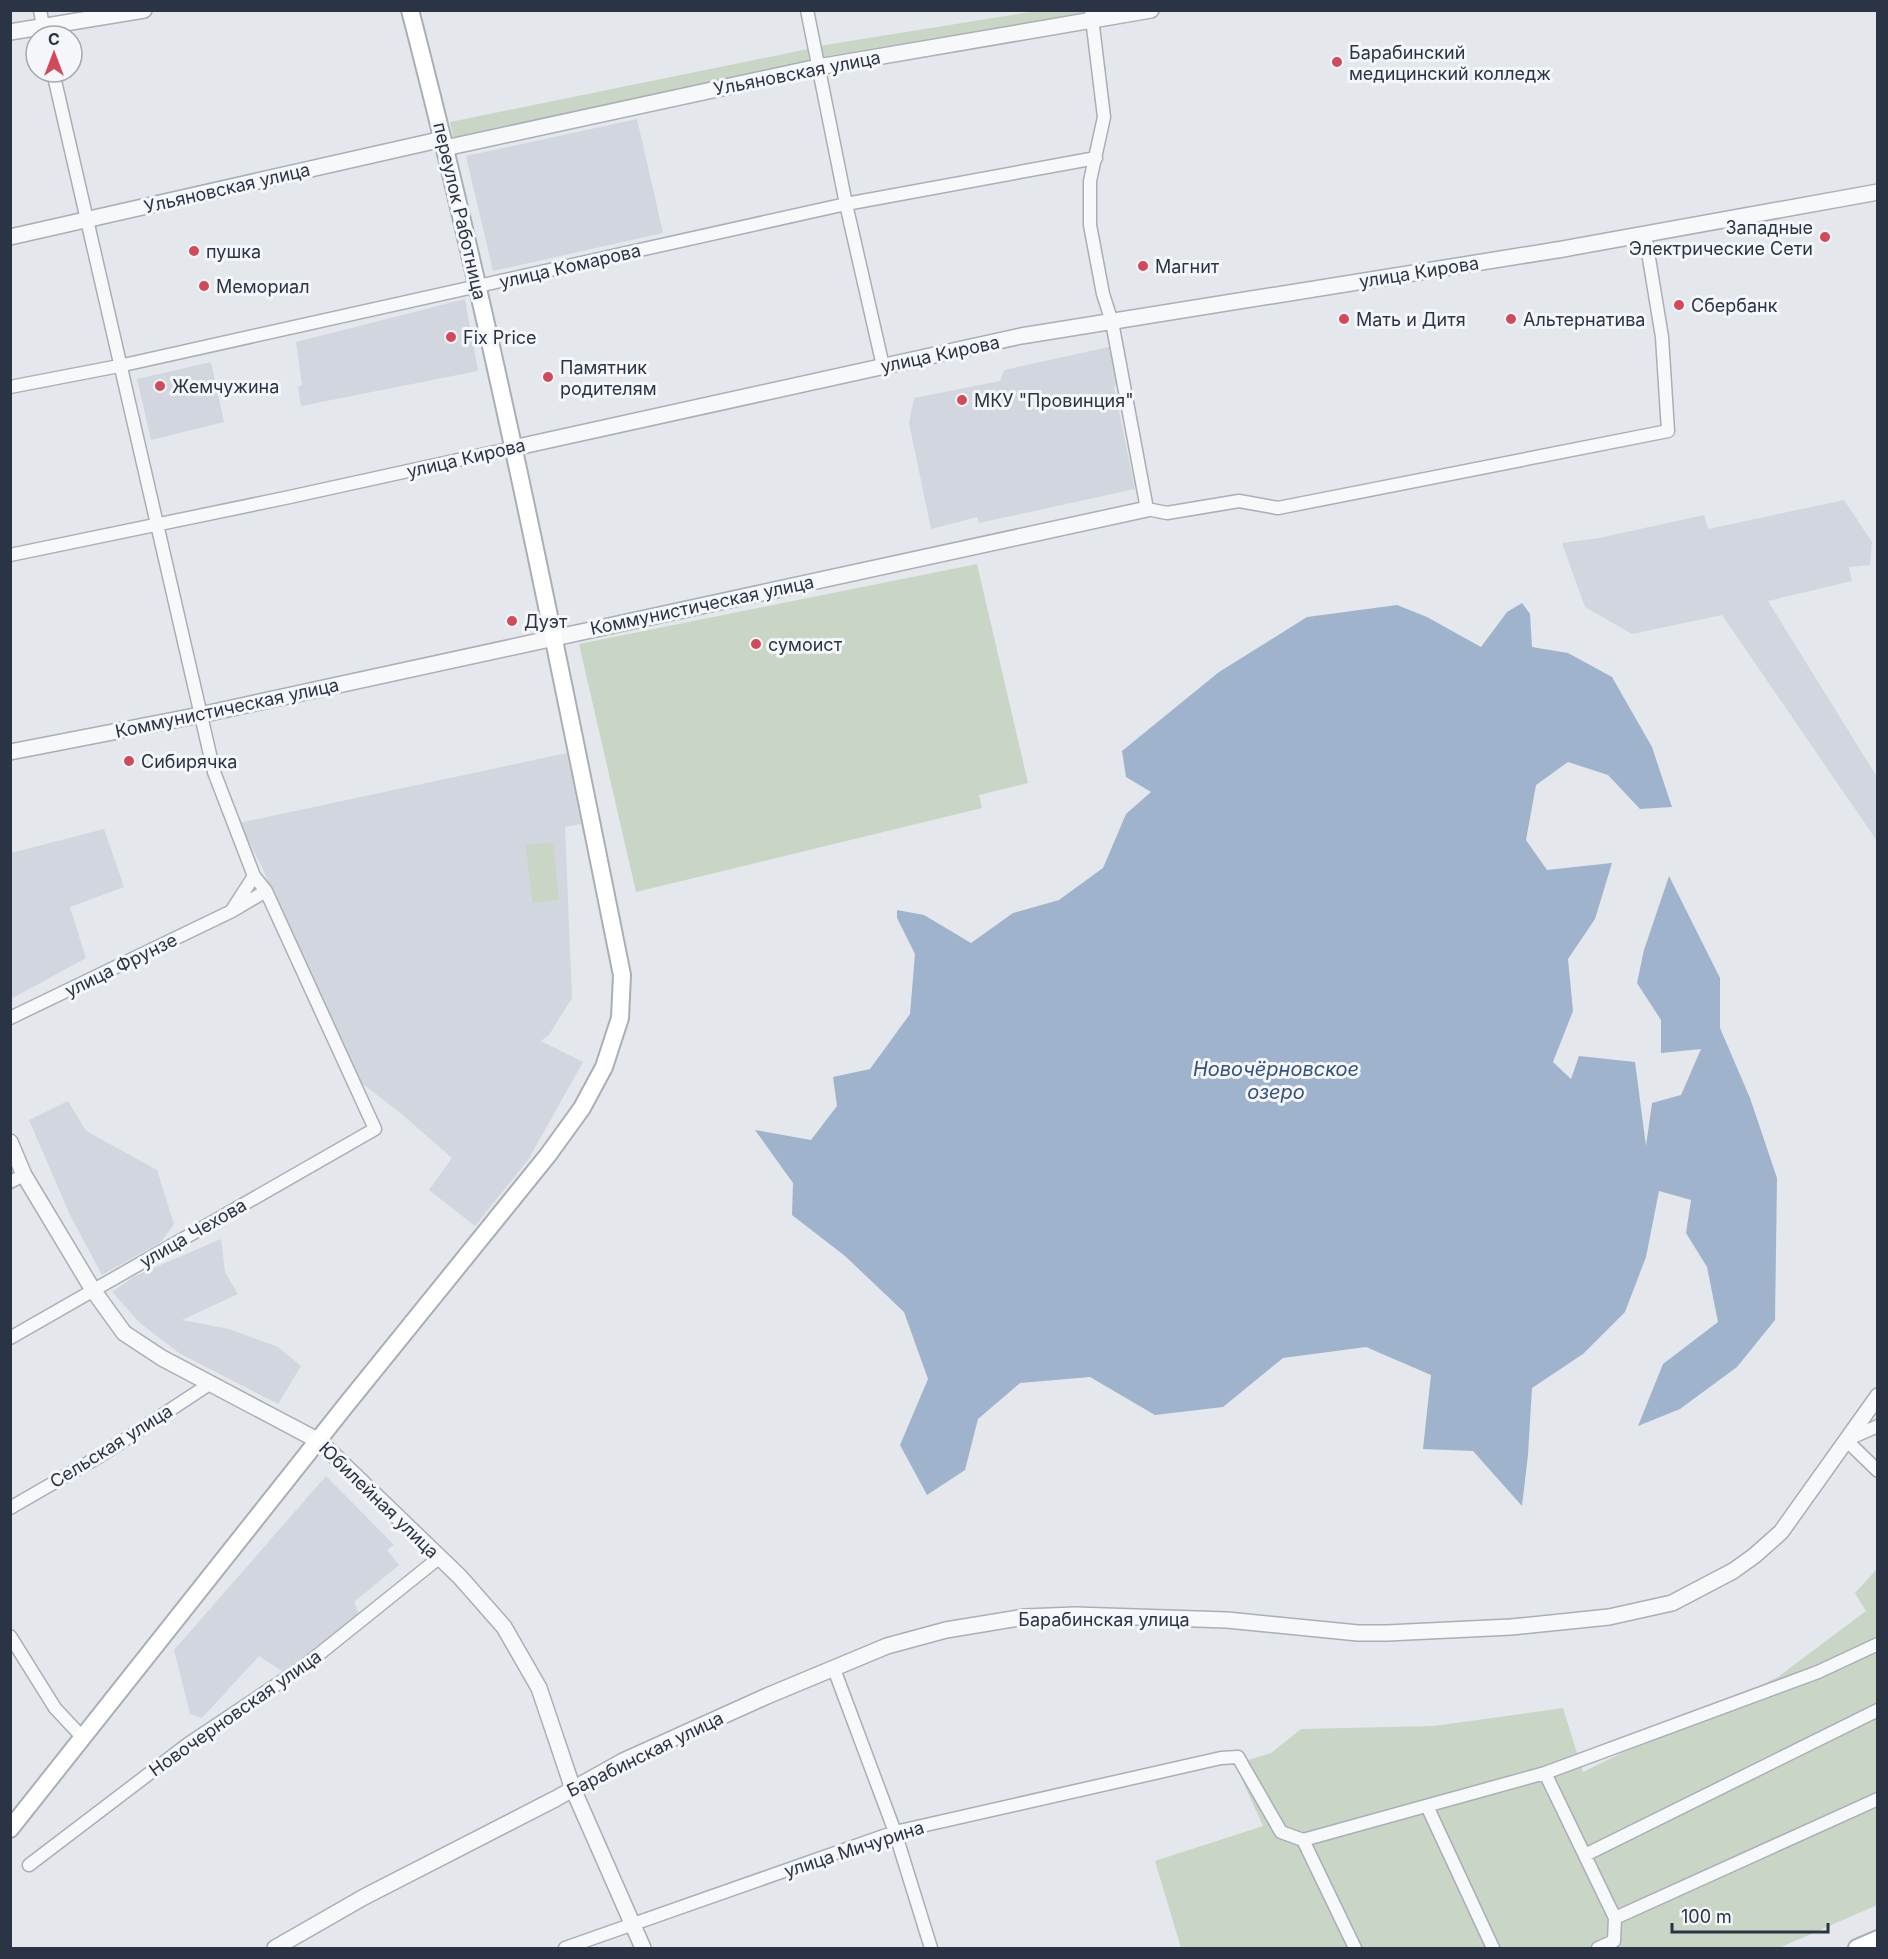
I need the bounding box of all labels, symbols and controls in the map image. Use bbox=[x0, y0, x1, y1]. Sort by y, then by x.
north arrow bbox=[24, 24, 84, 84]
text: С bbox=[48, 29, 60, 49]
place label: Барабинский медицинский колледж bbox=[1349, 42, 1551, 84]
street label: Ульяновская улица bbox=[712, 47, 882, 99]
marker: Барабинский медицинский колледж bbox=[1330, 55, 1344, 69]
street label: переулок Работница bbox=[429, 120, 491, 302]
street label: Ульяновская улица bbox=[142, 159, 312, 217]
place label: Западные Электрические Сети bbox=[1629, 217, 1813, 259]
marker: Западные Электрические Сети bbox=[1818, 230, 1832, 244]
street label: улица Комарова bbox=[497, 240, 643, 292]
place label: пушка bbox=[206, 241, 261, 262]
marker: пушка bbox=[187, 244, 201, 258]
street label: улица Кирова bbox=[1358, 252, 1480, 292]
place label: Магнит bbox=[1155, 256, 1220, 277]
marker: Магнит bbox=[1136, 259, 1150, 273]
place label: Мемориал bbox=[216, 276, 310, 297]
marker: Мемориал bbox=[197, 279, 211, 293]
place label: Сбербанк bbox=[1691, 295, 1778, 316]
marker: Сбербанк bbox=[1672, 298, 1686, 312]
place label: Мать и Дитя bbox=[1356, 309, 1466, 330]
place label: Альтернатива bbox=[1523, 309, 1645, 330]
marker: Мать и Дитя bbox=[1337, 312, 1351, 326]
marker: Альтернатива bbox=[1504, 312, 1518, 326]
place label: Fix Price bbox=[463, 327, 537, 348]
marker: Fix Price bbox=[444, 330, 458, 344]
street label: улица Кирова bbox=[879, 331, 1001, 377]
place label: Памятник родителям bbox=[560, 357, 657, 399]
marker: Памятник родителям bbox=[541, 370, 555, 384]
place label: Жемчужина bbox=[172, 376, 279, 397]
marker: Жемчужина bbox=[153, 379, 167, 393]
place label: МКУ "Провинция" bbox=[974, 390, 1134, 411]
marker: МКУ "Провинция" bbox=[955, 393, 969, 407]
street label: улица Кирова bbox=[405, 434, 527, 482]
street label: Коммунистическая улица bbox=[588, 571, 816, 639]
place label: Дуэт bbox=[524, 611, 568, 632]
marker: Дуэт bbox=[505, 614, 519, 628]
place label: сумоист bbox=[768, 634, 843, 655]
marker: сумоист bbox=[749, 637, 763, 651]
street label: Коммунистическая улица bbox=[113, 674, 341, 742]
place label: Сибирячка bbox=[141, 751, 237, 772]
marker: Сибирячка bbox=[122, 754, 136, 768]
street label: улица Фрунзе bbox=[62, 929, 180, 1001]
water label: Новочёрновское озеро bbox=[1193, 1057, 1359, 1104]
street label: улица Чехова bbox=[136, 1194, 250, 1272]
street label: Сельская улица bbox=[46, 1400, 176, 1492]
street label: Юбилейная улица bbox=[315, 1438, 443, 1562]
street label: Барабинская улица bbox=[1018, 1609, 1190, 1630]
street label: Новочерновская улица bbox=[145, 1646, 325, 1780]
street label: Барабинская улица bbox=[563, 1707, 727, 1801]
street label: улица Мичурина bbox=[781, 1816, 927, 1882]
scale bar bbox=[1672, 1896, 1828, 1934]
text: 100 m bbox=[1681, 1906, 1732, 1927]

